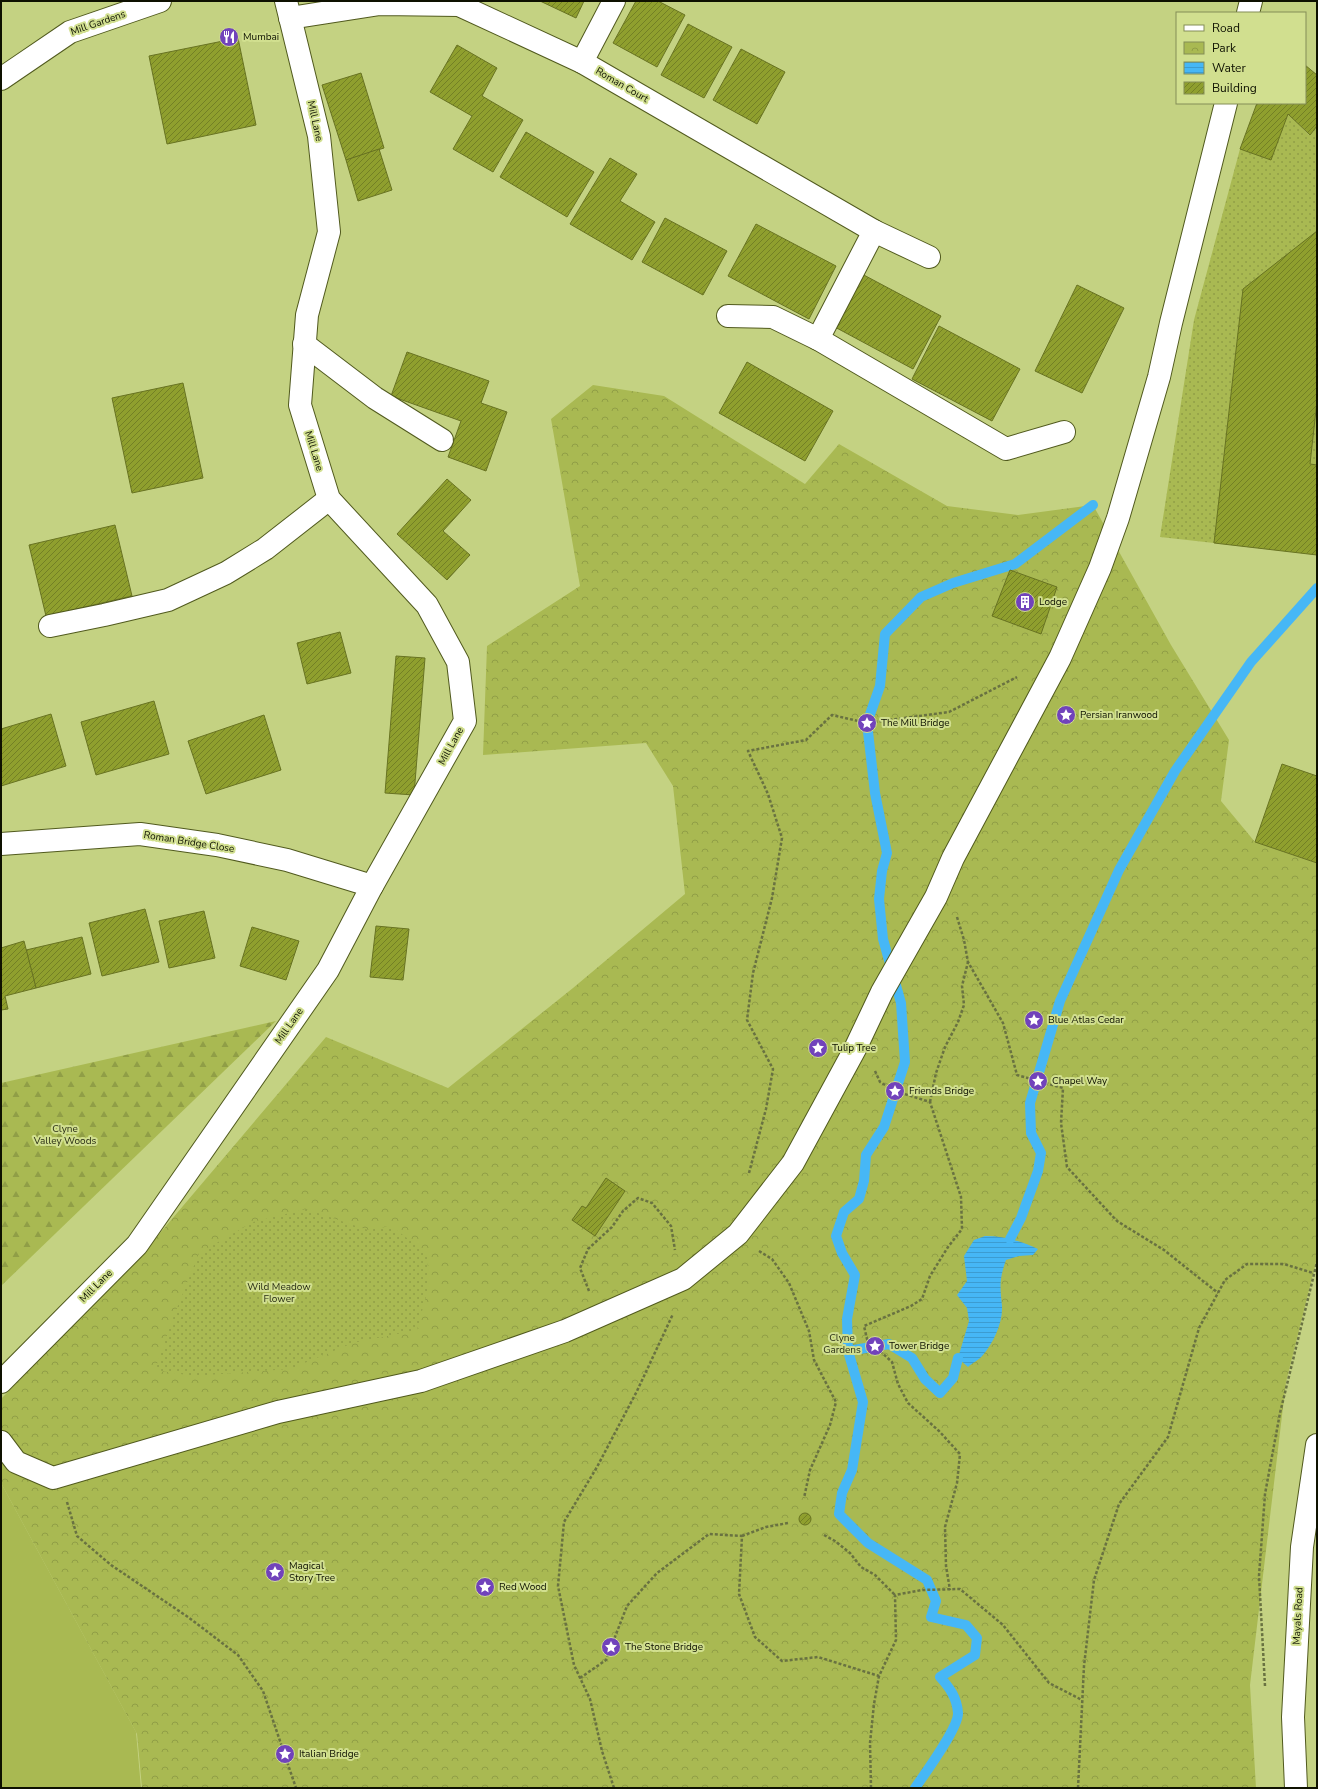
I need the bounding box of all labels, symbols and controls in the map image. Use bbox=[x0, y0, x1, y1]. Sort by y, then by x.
street label: Mill Gardens bbox=[69, 7, 127, 39]
legend bbox=[1176, 12, 1306, 104]
text: Road bbox=[1212, 20, 1240, 36]
restaurant icon: Mumbai bbox=[218, 26, 240, 48]
place label: Mumbai bbox=[243, 30, 279, 44]
text: Park bbox=[1212, 40, 1237, 56]
text: Water bbox=[1212, 60, 1246, 76]
street label: Roman Court bbox=[593, 64, 652, 106]
text: Building bbox=[1212, 80, 1257, 96]
street label: Mill Lane bbox=[304, 99, 326, 143]
street label: Mill Lane bbox=[301, 429, 327, 473]
building icon: Lodge bbox=[1014, 591, 1036, 613]
place label: Lodge bbox=[1039, 595, 1067, 609]
place icon: Persian Iranwood bbox=[1055, 704, 1077, 726]
place label: Persian Iranwood bbox=[1080, 708, 1158, 722]
place icon: The Mill Bridge bbox=[856, 712, 878, 734]
place label: The Mill Bridge bbox=[881, 716, 950, 730]
street label: Mill Lane bbox=[435, 725, 467, 767]
street label: Roman Bridge Close bbox=[143, 828, 235, 856]
street label: Mill Lane bbox=[271, 1005, 307, 1047]
place icon: Blue Atlas Cedar bbox=[1023, 1009, 1045, 1031]
place label: Blue Atlas Cedar bbox=[1048, 1013, 1124, 1027]
place icon: Tulip Tree bbox=[807, 1037, 829, 1059]
place label: Tulip Tree bbox=[832, 1041, 876, 1055]
place icon: Chapel Way bbox=[1027, 1070, 1049, 1092]
place label: Chapel Way bbox=[1052, 1074, 1108, 1088]
place icon: Friends Bridge bbox=[884, 1080, 906, 1102]
place label: Friends Bridge bbox=[909, 1084, 974, 1098]
park label: Clyne Valley Woods bbox=[33, 1122, 97, 1148]
street label: Mill Lane bbox=[77, 1267, 115, 1305]
park label: Wild Meadow Flower bbox=[247, 1280, 311, 1306]
park label: Clyne Gardens bbox=[823, 1331, 861, 1357]
place icon: Tower Bridge bbox=[864, 1335, 886, 1357]
place label: Tower Bridge bbox=[889, 1339, 949, 1353]
place label: Magical Story Tree bbox=[289, 1559, 335, 1585]
place icon: Magical Story Tree bbox=[264, 1561, 286, 1583]
place icon: Red Wood bbox=[474, 1576, 496, 1598]
place label: Red Wood bbox=[499, 1580, 547, 1594]
street label: Mayals Road bbox=[1289, 1587, 1307, 1645]
place icon: The Stone Bridge bbox=[600, 1636, 622, 1658]
place label: The Stone Bridge bbox=[625, 1640, 703, 1654]
place icon: Italian Bridge bbox=[274, 1743, 296, 1765]
place label: Italian Bridge bbox=[299, 1747, 359, 1761]

